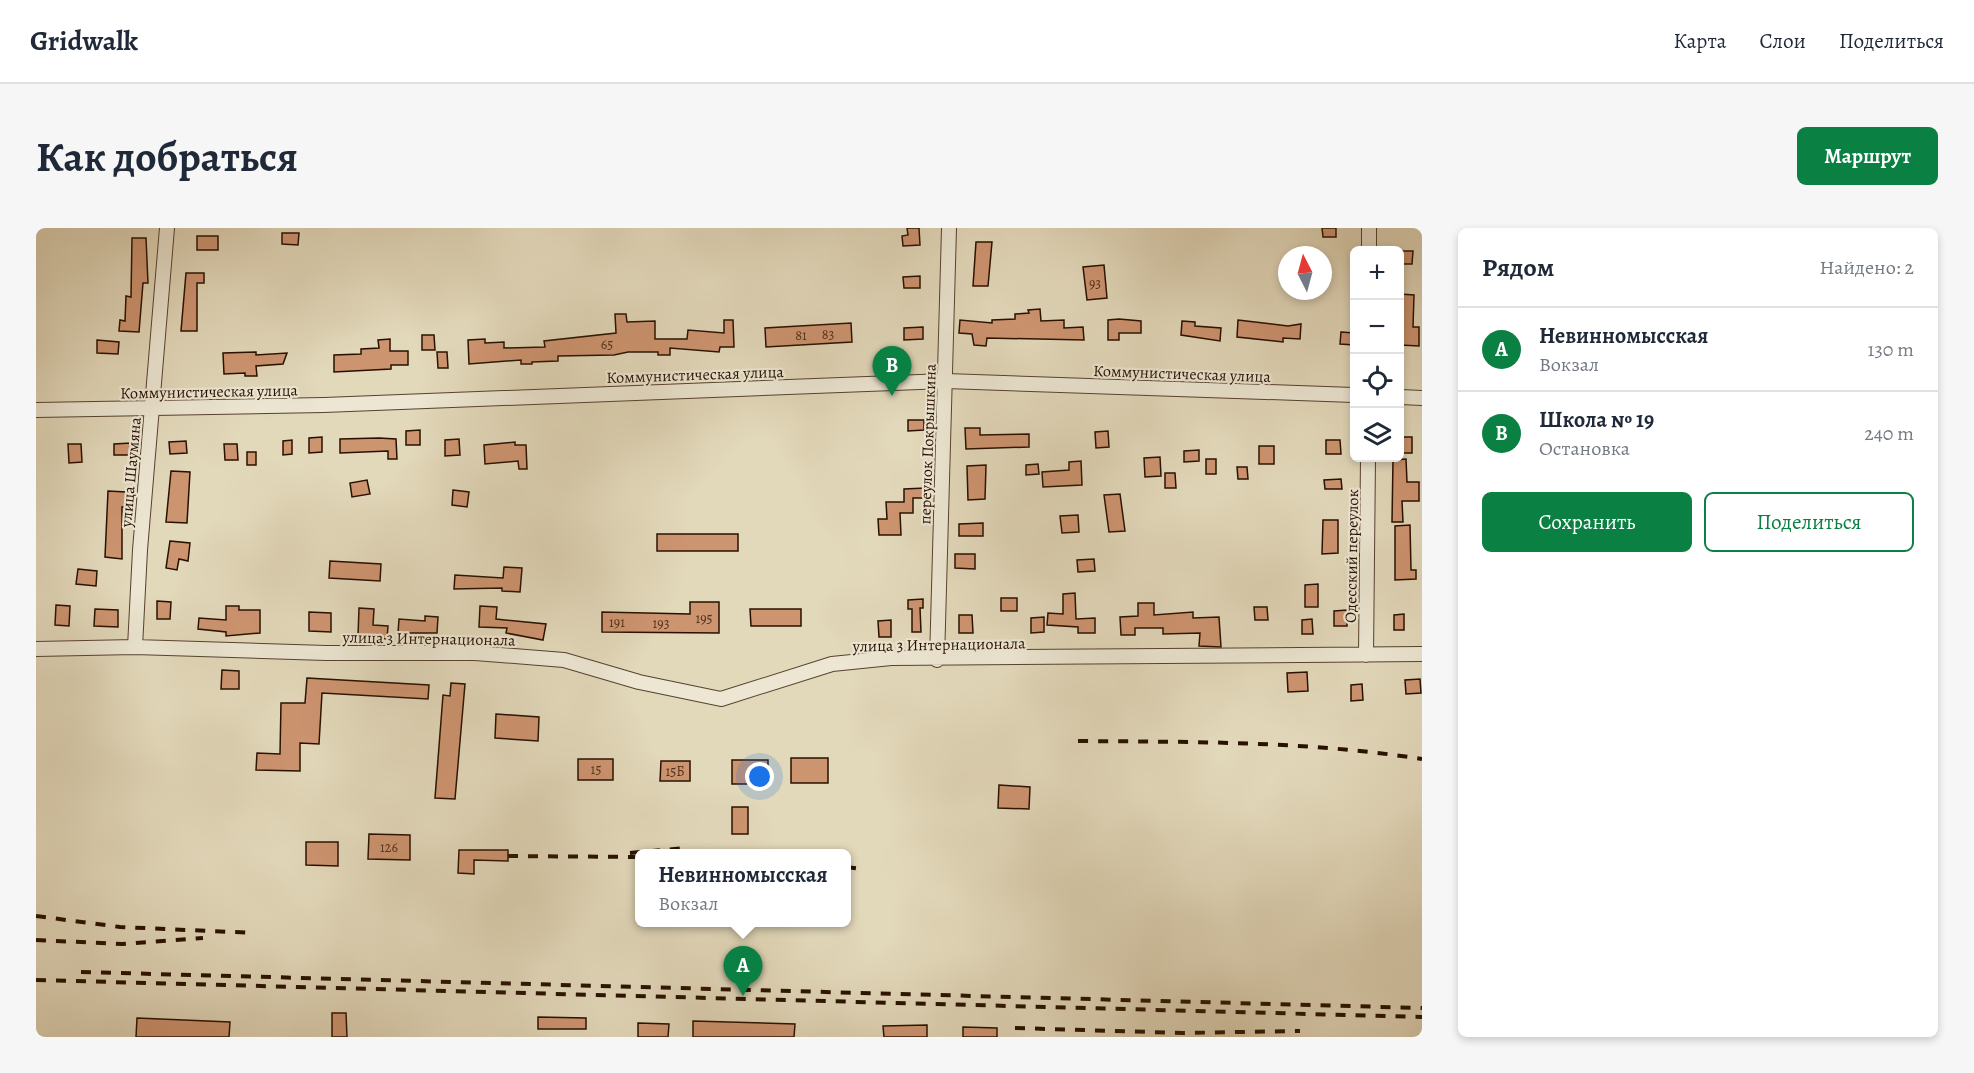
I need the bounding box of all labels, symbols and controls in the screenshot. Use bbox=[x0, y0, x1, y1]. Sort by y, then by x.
text: Gridwalk bbox=[30, 22, 138, 60]
text: Карта bbox=[1673, 27, 1726, 55]
text: Слои bbox=[1759, 27, 1806, 55]
text: Поделиться bbox=[1839, 27, 1944, 55]
button: Маршрут bbox=[1797, 127, 1938, 185]
text: Как добраться bbox=[36, 128, 298, 185]
north arrow bbox=[1278, 246, 1332, 300]
map controls bbox=[1350, 246, 1404, 462]
button: + bbox=[1350, 246, 1404, 300]
text: Рядом bbox=[1482, 250, 1554, 285]
text: Найдено: 2 bbox=[1819, 254, 1914, 281]
house number: 93 bbox=[1089, 274, 1101, 293]
button: − bbox=[1350, 300, 1404, 354]
text: Невинномысская bbox=[1539, 321, 1708, 351]
house number: 83 bbox=[822, 325, 834, 344]
house number: 81 bbox=[795, 326, 807, 345]
house number: 65 bbox=[601, 335, 613, 354]
text: A bbox=[1495, 336, 1508, 363]
text: 130 m bbox=[1868, 336, 1914, 363]
pin: B bbox=[872, 346, 912, 396]
text: Вокзал bbox=[1539, 351, 1599, 378]
button: locate bbox=[1350, 354, 1404, 408]
street label: Коммунистическая улица bbox=[1093, 360, 1272, 388]
street label: Коммунистическая улица bbox=[606, 361, 785, 389]
street label: переулок Покрышкина bbox=[914, 363, 942, 525]
street label: Коммунистическая улица bbox=[120, 379, 299, 405]
text: Школа № 19 bbox=[1539, 405, 1654, 435]
button: layers bbox=[1350, 408, 1404, 462]
street label: улица Шаумяна bbox=[115, 416, 147, 529]
text: B bbox=[1495, 420, 1508, 447]
text: 240 m bbox=[1864, 420, 1914, 447]
text: Остановка bbox=[1539, 435, 1630, 462]
street label: Одесский переулок bbox=[1340, 489, 1364, 623]
button: Сохранить bbox=[1482, 492, 1692, 552]
button: Поделиться bbox=[1704, 492, 1914, 552]
house number: 195 bbox=[695, 609, 713, 628]
house number: 191 bbox=[609, 613, 625, 632]
house number: 193 bbox=[653, 614, 670, 633]
street label: улица 3 Интернационала bbox=[341, 626, 516, 652]
street label: улица 3 Интернационала bbox=[851, 632, 1026, 658]
house number: 15 bbox=[591, 760, 601, 779]
house number: 15Б bbox=[665, 762, 685, 781]
your location bbox=[745, 762, 774, 791]
house number: 126 bbox=[380, 838, 398, 857]
popup bbox=[635, 849, 851, 927]
text: Невинномысская bbox=[658, 860, 828, 890]
text: Вокзал bbox=[658, 890, 718, 917]
pin: A bbox=[724, 946, 762, 996]

